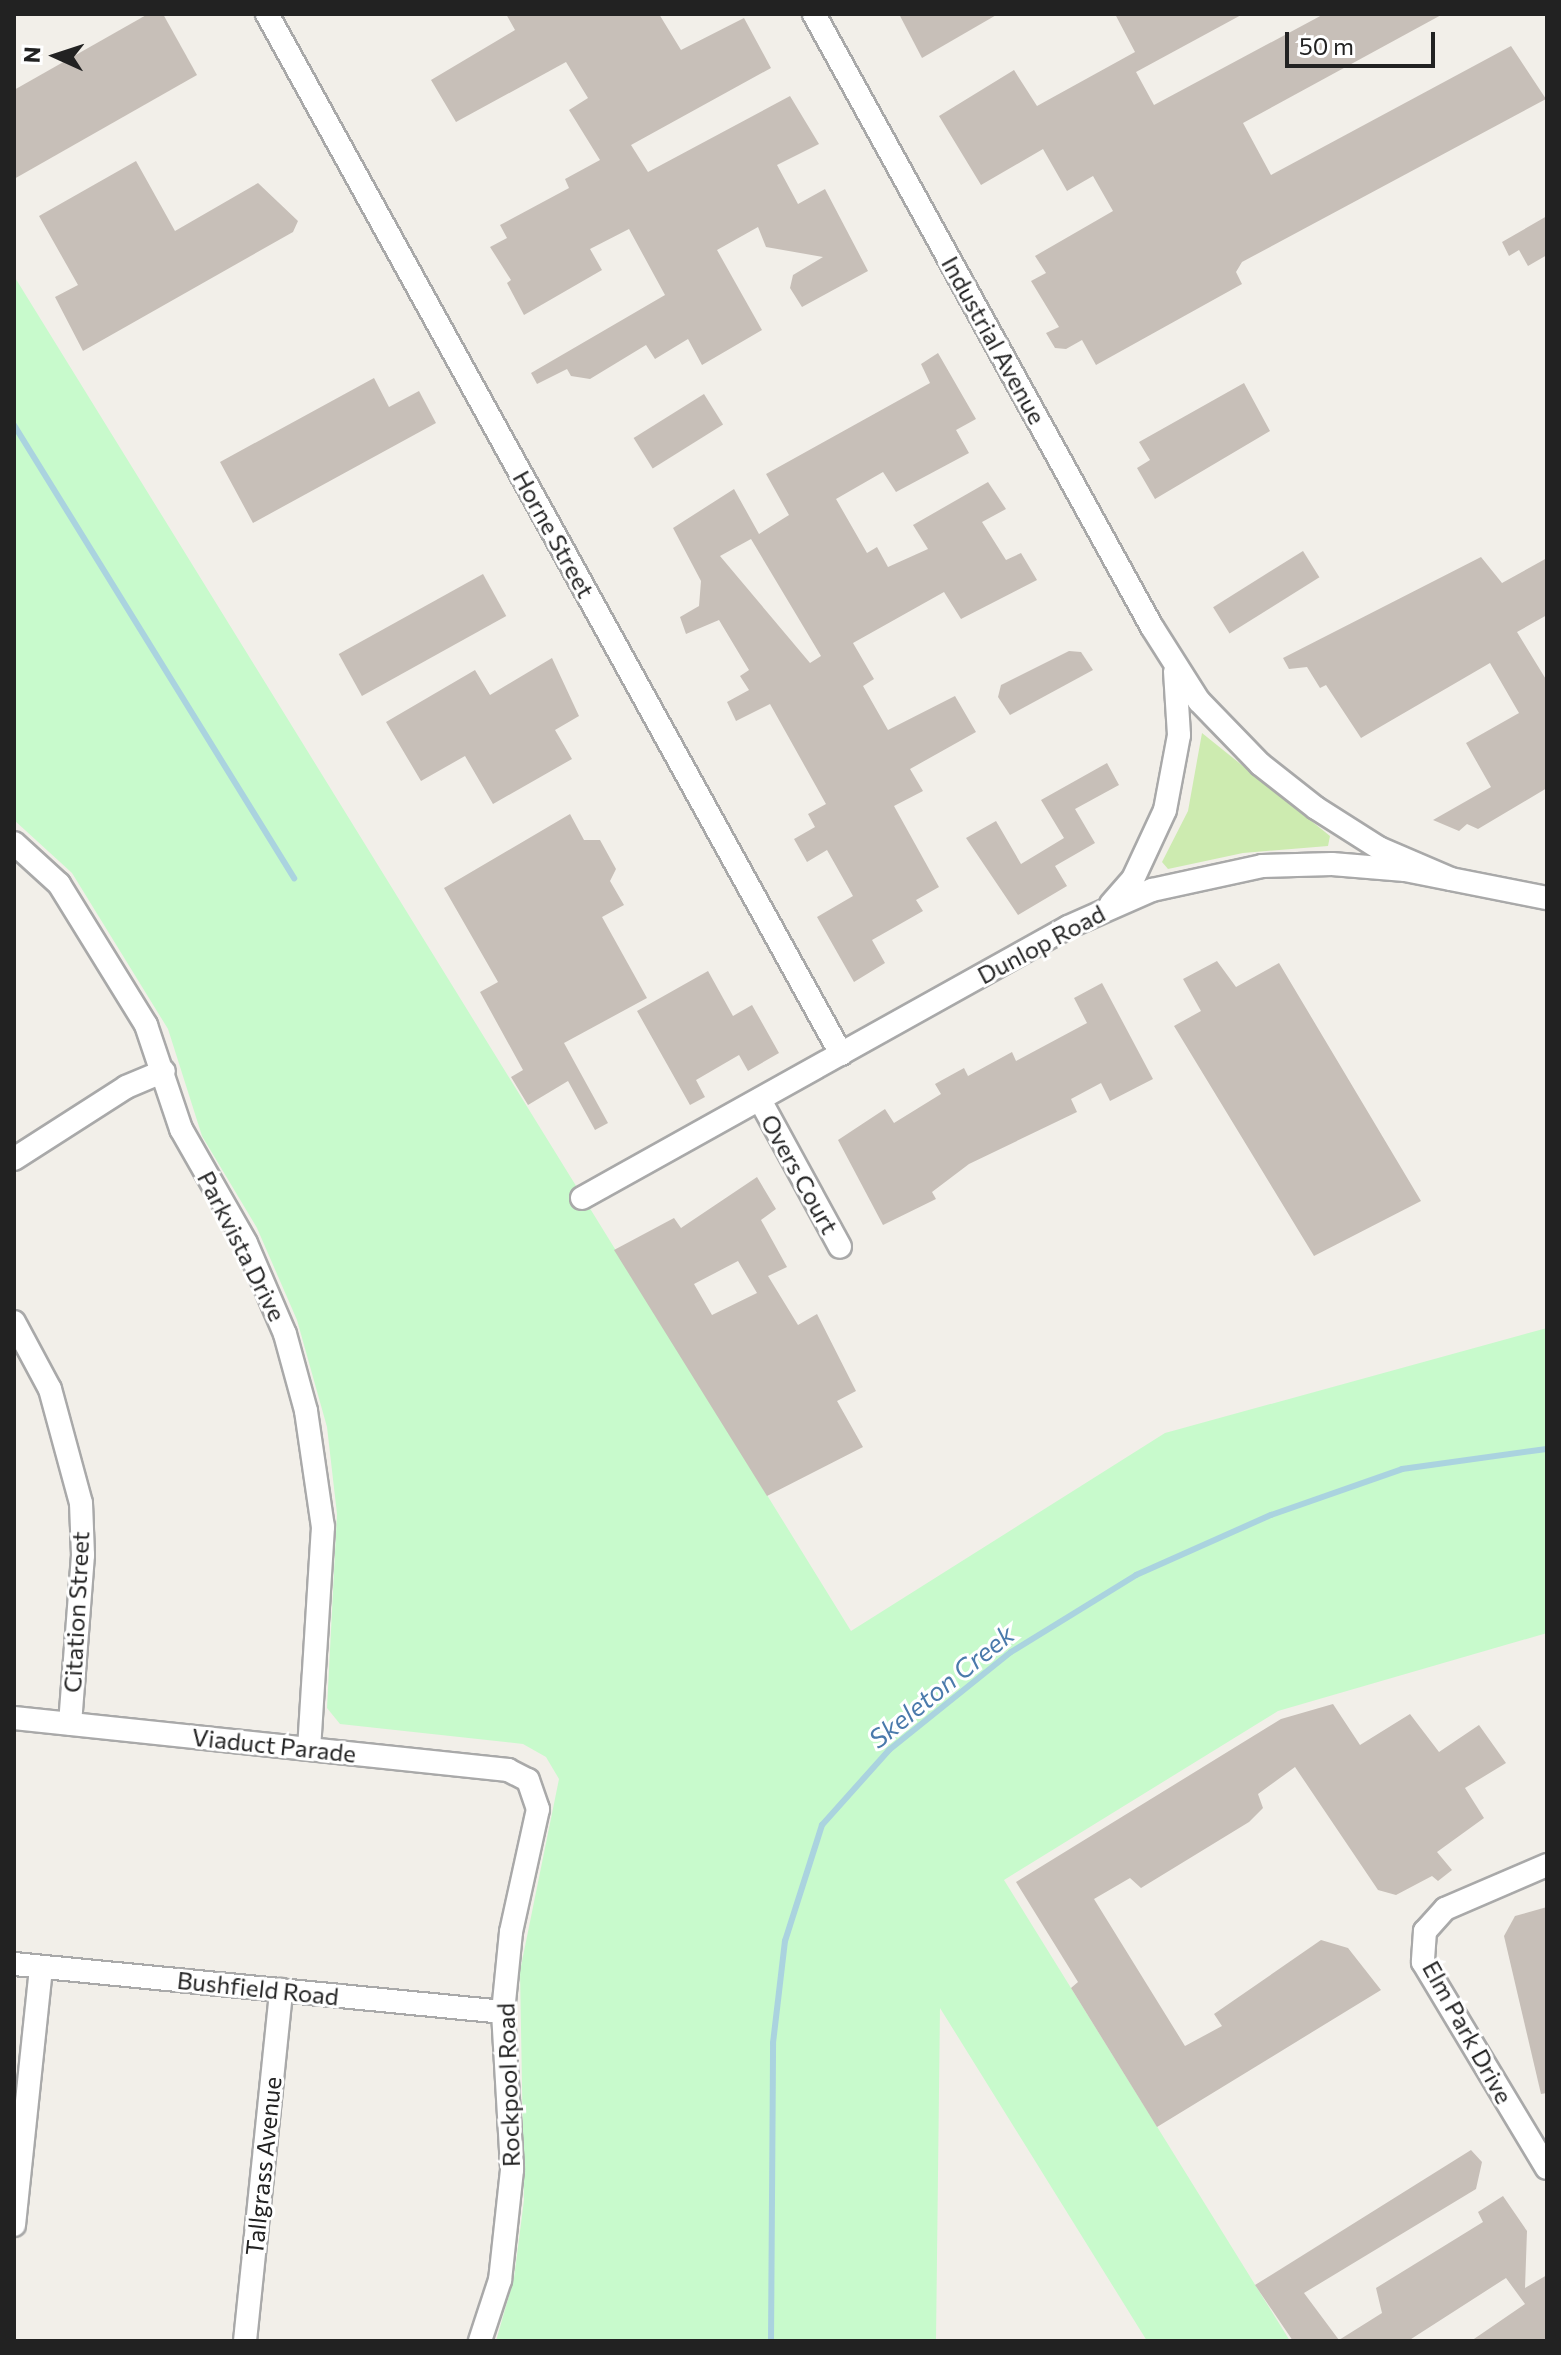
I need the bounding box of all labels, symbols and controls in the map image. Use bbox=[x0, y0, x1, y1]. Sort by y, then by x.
north arrow bbox=[16, 16, 96, 96]
scale bar bbox=[1289, 16, 1439, 66]
text: 50 m bbox=[1299, 31, 1354, 60]
text: N bbox=[18, 46, 45, 64]
street label: Industrial Avenue bbox=[936, 251, 1052, 429]
street label: Horne Street bbox=[507, 465, 601, 603]
street label: Dunlop Road bbox=[972, 898, 1110, 990]
street label: Overs Court bbox=[755, 1109, 845, 1239]
street label: Parkvista Drive bbox=[192, 1166, 292, 1326]
street label: Citation Street bbox=[57, 1531, 95, 1693]
water label: Skeleton Creek bbox=[862, 1618, 1020, 1754]
street label: Viaduct Parade bbox=[191, 1722, 357, 1768]
street label: Elm Park Drive bbox=[1417, 1956, 1519, 2108]
street label: Bushfield Road bbox=[176, 1965, 340, 2011]
street label: Rockpool Road bbox=[491, 2002, 525, 2168]
street label: Tallgrass Avenue bbox=[239, 2075, 287, 2257]

